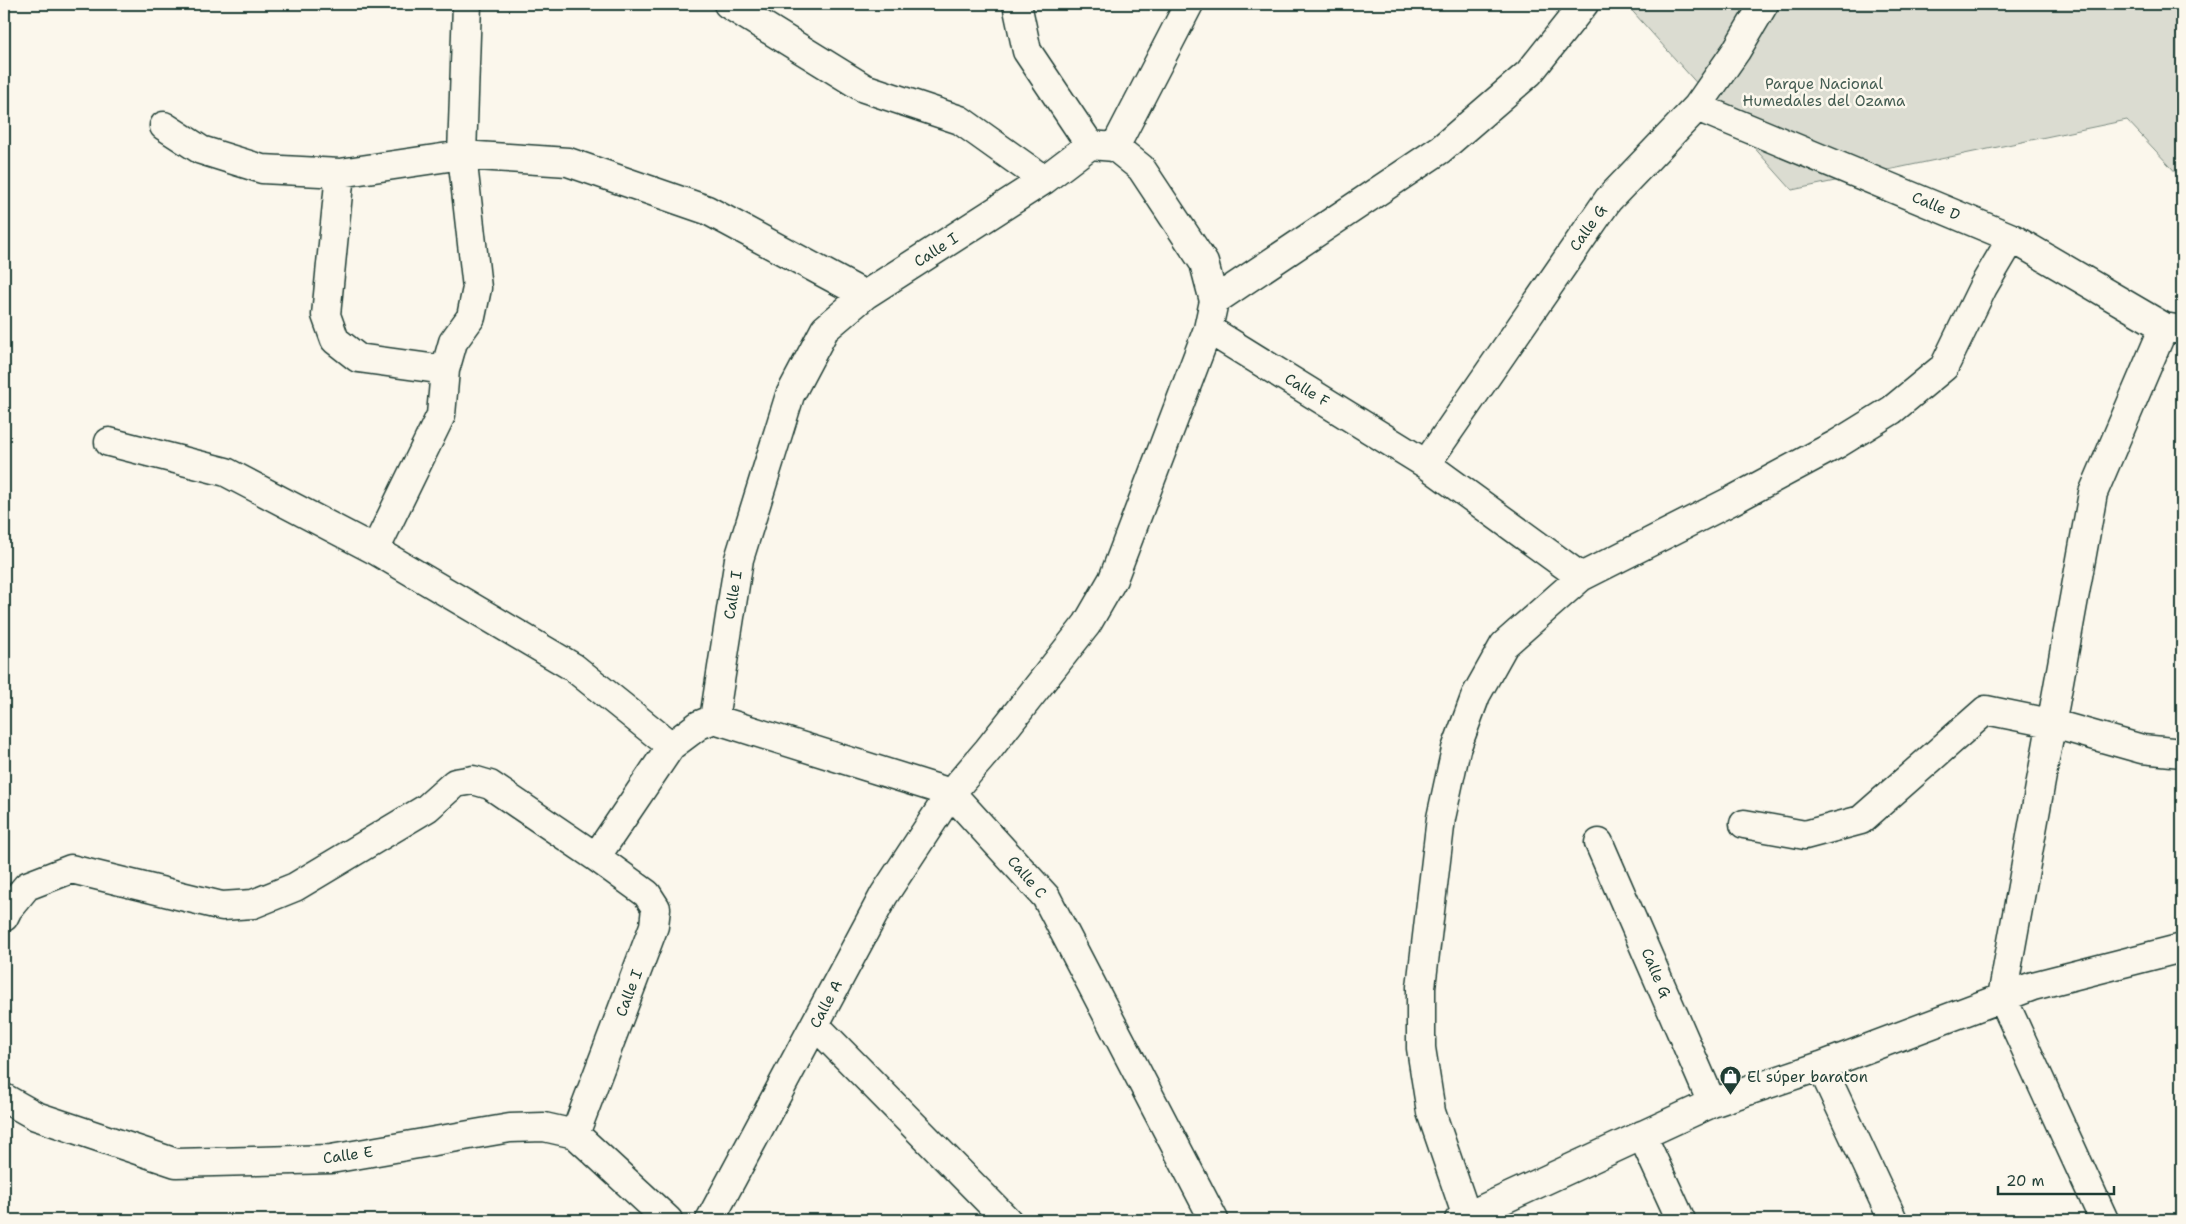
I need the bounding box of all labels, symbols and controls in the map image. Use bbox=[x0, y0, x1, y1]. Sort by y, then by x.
park label: Parque Nacional Humedales del Ozama bbox=[1743, 74, 1906, 111]
street label: Calle D bbox=[1909, 187, 1963, 225]
street label: Calle G bbox=[1565, 201, 1611, 255]
street label: Calle I bbox=[910, 228, 962, 272]
street label: Calle F bbox=[1281, 368, 1333, 412]
street label: Calle I bbox=[719, 569, 747, 621]
street label: Calle C bbox=[1003, 852, 1051, 902]
street label: Calle G bbox=[1637, 945, 1675, 1001]
street label: Calle I bbox=[611, 967, 647, 1019]
street label: Calle A bbox=[805, 976, 847, 1031]
shop icon: El súper baraton bbox=[1719, 1065, 1743, 1096]
place label: El súper baraton bbox=[1747, 1067, 1868, 1087]
street label: Calle E bbox=[322, 1142, 374, 1168]
scale bar bbox=[1998, 1164, 2115, 1196]
text: 20 m bbox=[2006, 1171, 2045, 1191]

